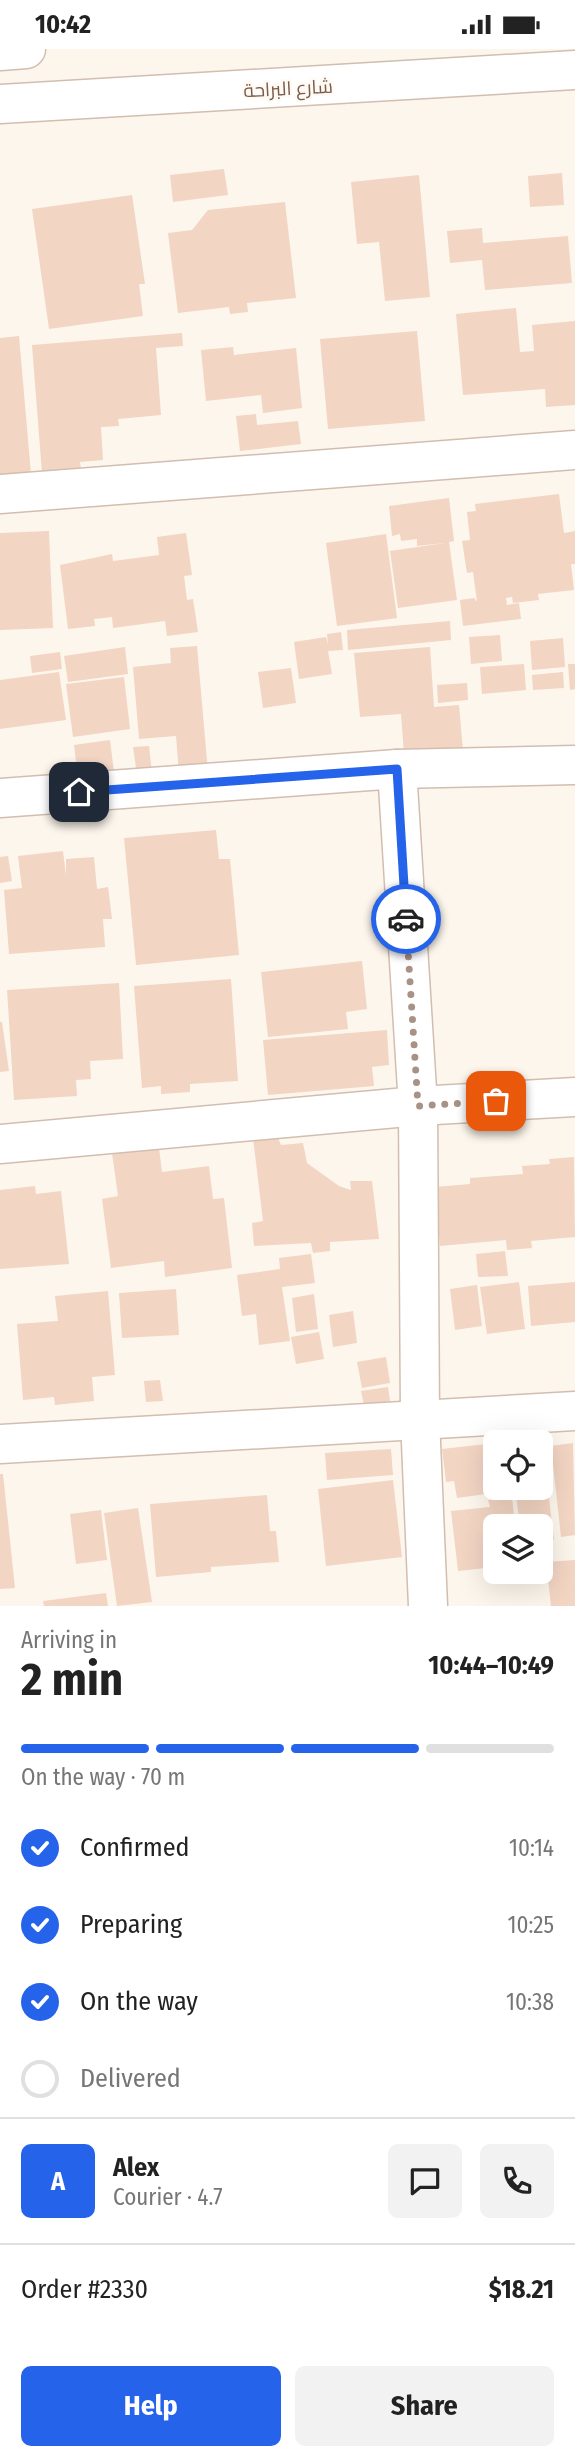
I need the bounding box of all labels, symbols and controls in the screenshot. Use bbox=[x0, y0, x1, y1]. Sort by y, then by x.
text: 10:42 bbox=[35, 9, 91, 40]
street label: شارع البراحة bbox=[243, 75, 333, 104]
pin bbox=[49, 762, 109, 822]
icon: home bbox=[60, 773, 98, 811]
courier bbox=[371, 884, 441, 954]
icon: car bbox=[387, 900, 425, 938]
pin bbox=[466, 1071, 526, 1131]
icon: bag bbox=[477, 1082, 515, 1120]
map controls bbox=[483, 1430, 553, 1584]
button: locate bbox=[483, 1430, 553, 1500]
button: layers bbox=[483, 1514, 553, 1584]
text: Arriving in bbox=[21, 1626, 117, 1654]
text: 10:44–10:49 bbox=[428, 1650, 554, 1681]
text: 2 min bbox=[21, 1652, 123, 1707]
text: On the way · 70 m bbox=[21, 1763, 185, 1791]
icon: check bbox=[21, 1829, 59, 1867]
text: Confirmed bbox=[80, 1832, 190, 1863]
text: 10:14 bbox=[509, 1834, 554, 1862]
icon: check bbox=[21, 1906, 59, 1944]
text: Preparing bbox=[80, 1909, 182, 1940]
text: 10:25 bbox=[507, 1911, 554, 1939]
icon: check bbox=[21, 1983, 59, 2021]
text: On the way bbox=[80, 1986, 198, 2017]
text: 10:38 bbox=[506, 1988, 554, 2016]
text: Delivered bbox=[80, 2063, 181, 2094]
button: chat bbox=[388, 2144, 462, 2218]
button: phone bbox=[480, 2144, 554, 2218]
text: Alex bbox=[113, 2152, 159, 2183]
text: A bbox=[51, 2166, 65, 2197]
text: Courier · 4.7 bbox=[113, 2183, 223, 2211]
text: Order #2330 bbox=[21, 2274, 148, 2305]
text: $18.21 bbox=[489, 2274, 554, 2305]
button: Help bbox=[21, 2366, 281, 2446]
button: Share bbox=[295, 2366, 554, 2446]

